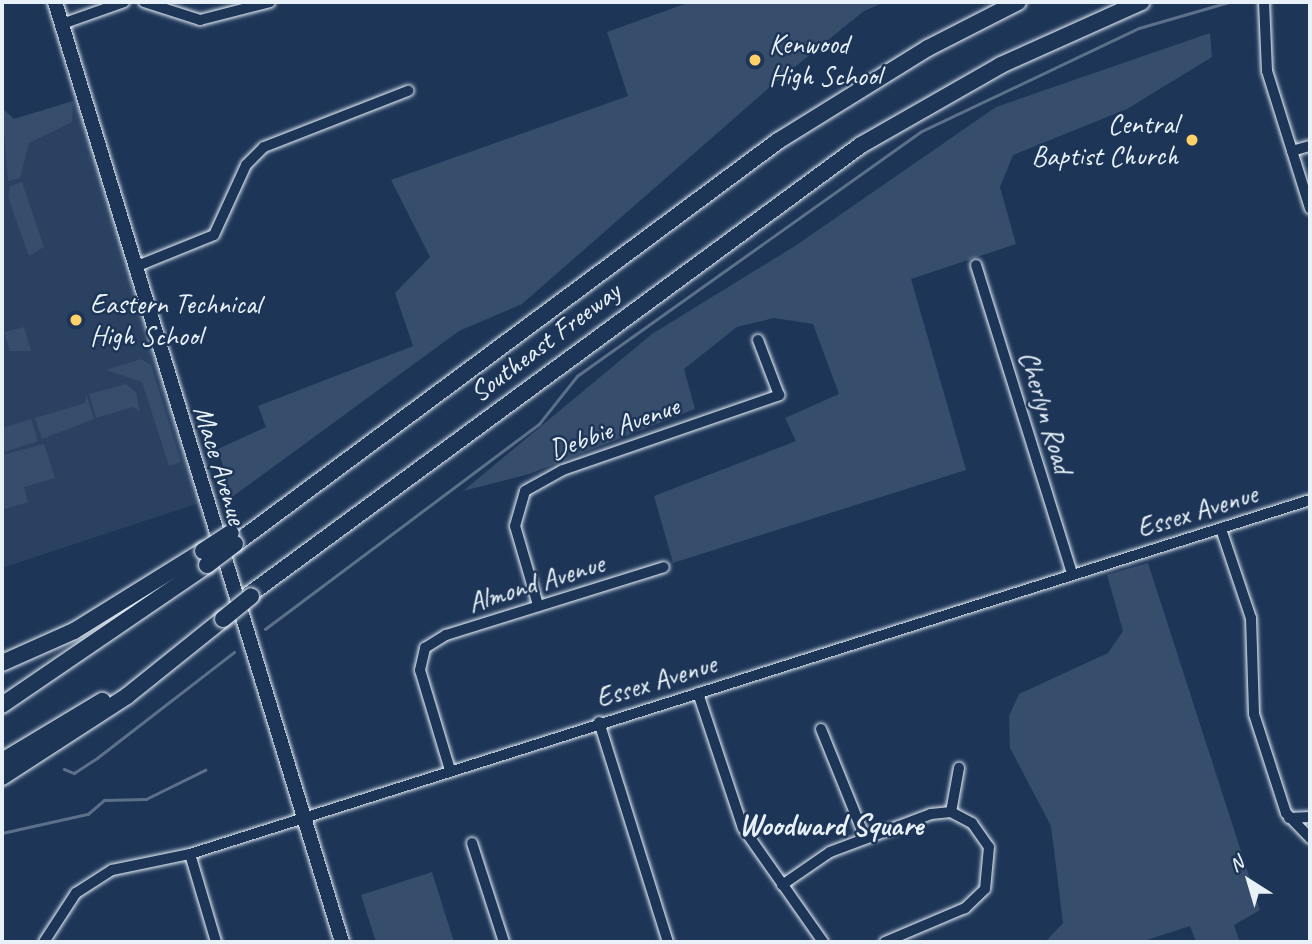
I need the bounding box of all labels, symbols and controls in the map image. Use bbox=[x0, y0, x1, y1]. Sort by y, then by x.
place label: Kenwood High School bbox=[769, 27, 880, 93]
marker: Kenwood High School bbox=[747, 52, 763, 68]
place label: Central Baptist Church bbox=[1030, 107, 1178, 173]
marker: Central Baptist Church bbox=[1184, 132, 1200, 148]
street label: Southeast Freeway bbox=[464, 275, 626, 409]
place label: Eastern Technical High School bbox=[90, 287, 260, 353]
marker: Eastern Technical High School bbox=[68, 312, 84, 328]
street label: Cherlyn Road bbox=[1012, 347, 1080, 477]
street label: Debbie Avenue bbox=[545, 389, 683, 467]
street label: Mace Avenue bbox=[186, 401, 254, 529]
street label: Essex Avenue bbox=[1133, 477, 1261, 545]
street label: Almond Avenue bbox=[464, 546, 608, 620]
street label: Essex Avenue bbox=[592, 647, 720, 715]
district label: Woodward Square bbox=[739, 807, 923, 843]
north arrow bbox=[1214, 846, 1284, 916]
text: N bbox=[1224, 851, 1248, 877]

